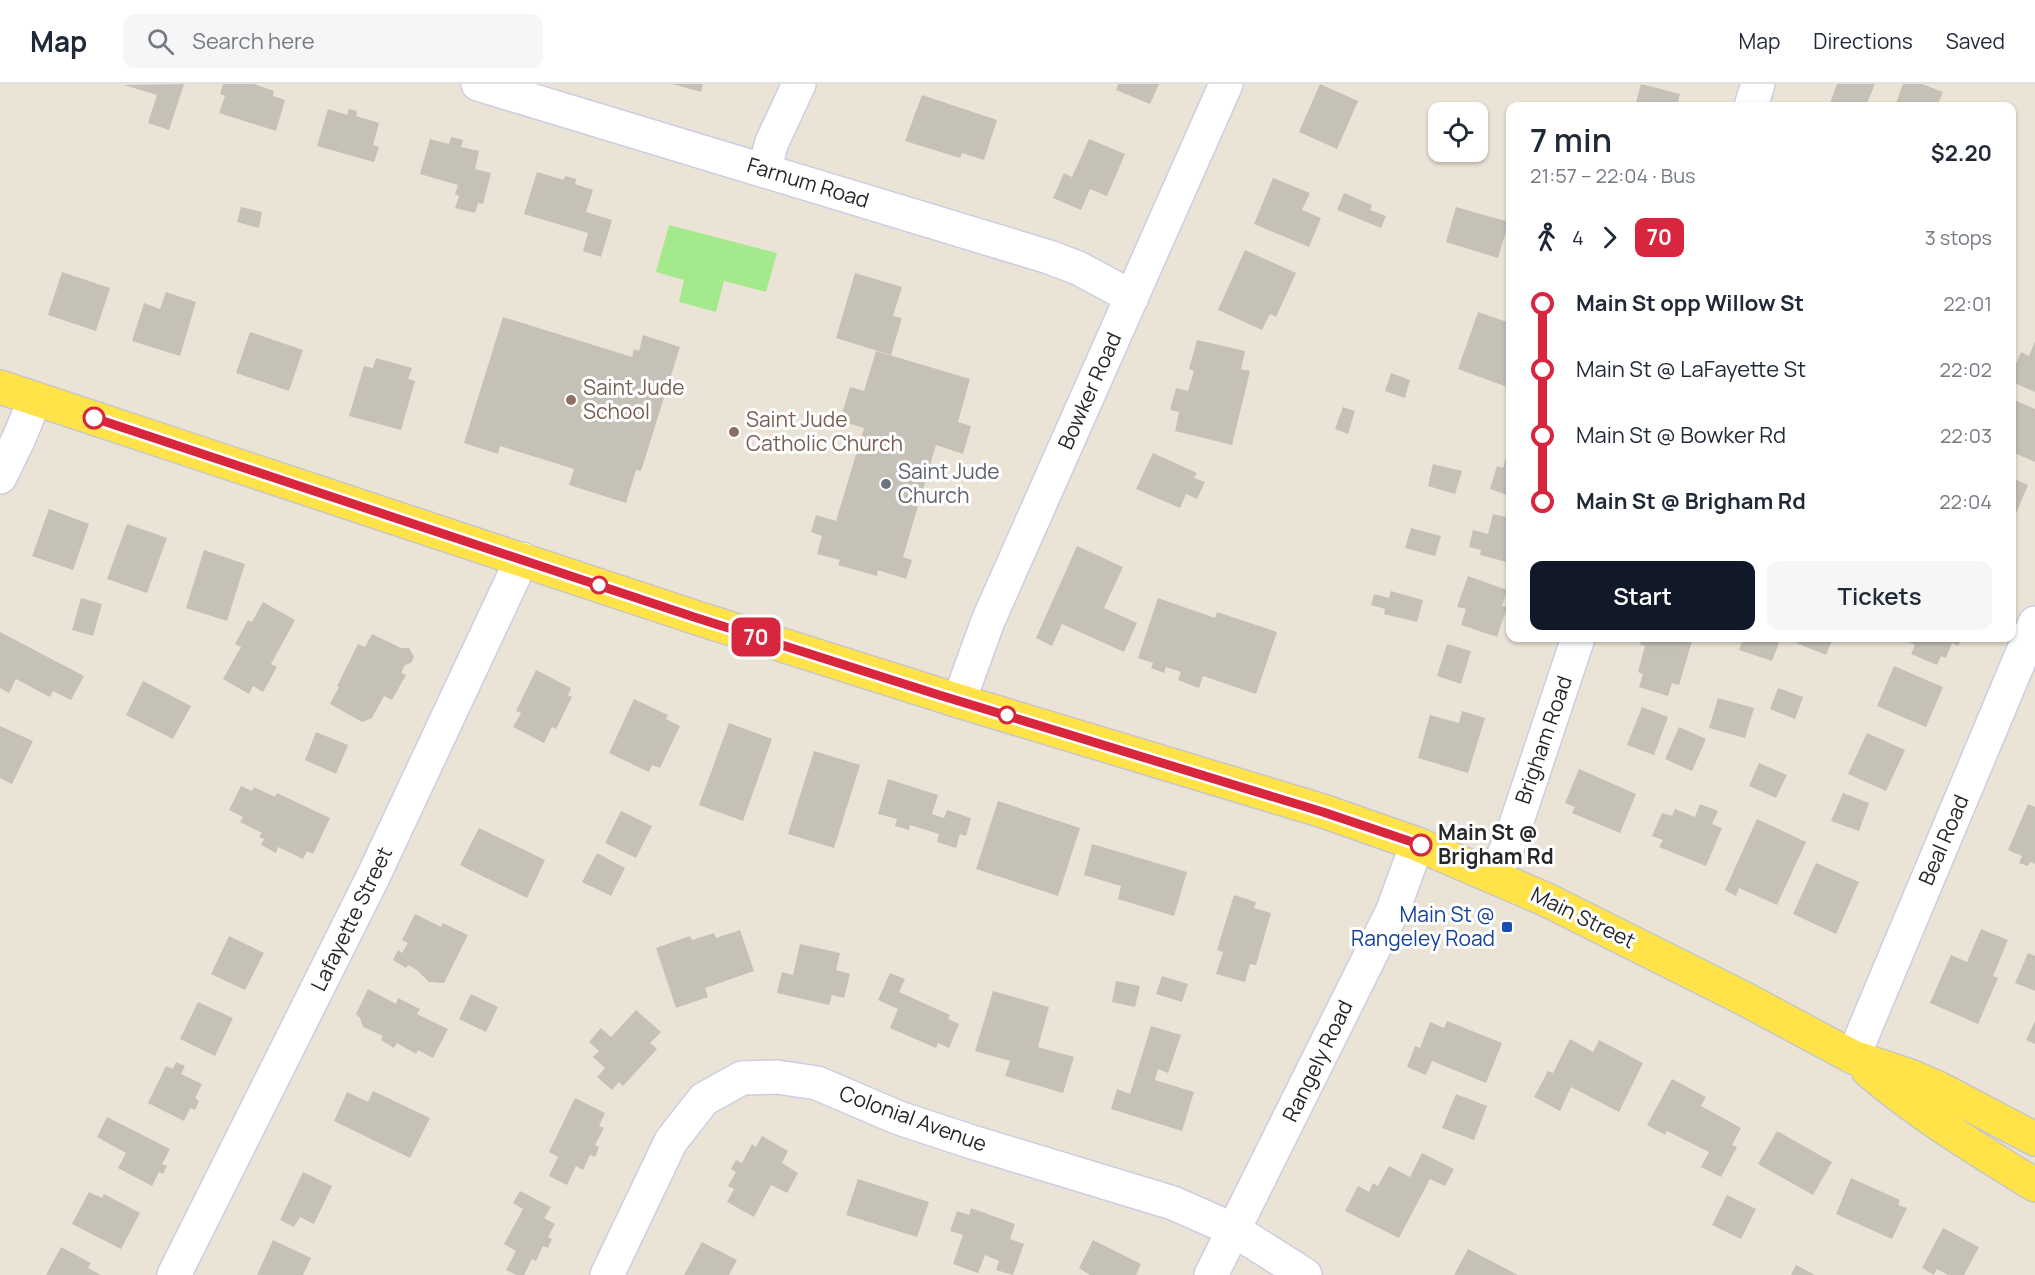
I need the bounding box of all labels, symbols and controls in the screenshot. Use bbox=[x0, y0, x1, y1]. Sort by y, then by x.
search box bbox=[123, 14, 543, 68]
text: Map bbox=[30, 22, 87, 60]
icon: search bbox=[144, 25, 177, 58]
text: Search here bbox=[192, 26, 315, 56]
text: Map bbox=[1739, 27, 1780, 55]
text: Directions bbox=[1813, 27, 1913, 55]
text: Saved bbox=[1946, 27, 2005, 55]
map controls bbox=[1428, 102, 1488, 162]
button: locate bbox=[1428, 102, 1488, 162]
text: 7 min bbox=[1530, 117, 1612, 162]
text: $2.20 bbox=[1931, 138, 1992, 168]
street label: Farnum Road bbox=[744, 150, 873, 214]
text: 21:57 – 22:04 · Bus bbox=[1530, 162, 1696, 189]
icon: walk bbox=[1530, 221, 1563, 254]
icon: forward bbox=[1593, 221, 1626, 254]
text: 70 bbox=[1647, 223, 1672, 251]
text: 4 bbox=[1572, 224, 1584, 251]
text: 3 stops bbox=[1925, 224, 1992, 251]
text: Main St opp Willow St bbox=[1576, 288, 1804, 318]
text: 22:01 bbox=[1943, 290, 1992, 317]
street label: Bowker Road bbox=[1051, 328, 1127, 453]
text: Main St @ LaFayette St bbox=[1576, 354, 1806, 384]
text: 22:02 bbox=[1940, 356, 1992, 383]
place label: Saint Jude School bbox=[583, 373, 685, 425]
marker: Saint Jude School bbox=[564, 393, 578, 407]
place label: Saint Jude Catholic Church bbox=[746, 405, 903, 457]
unlabelled marker bbox=[83, 407, 105, 429]
text: Main St @ Bowker Rd bbox=[1576, 420, 1786, 450]
text: 22:03 bbox=[1940, 422, 1992, 449]
marker: Saint Jude Catholic Church bbox=[727, 425, 741, 439]
place label: Saint Jude Church bbox=[898, 457, 1000, 509]
marker: Saint Jude Church bbox=[879, 477, 893, 491]
text: Main St @ Brigham Rd bbox=[1576, 486, 1806, 516]
text: 22:04 bbox=[1939, 488, 1992, 515]
button: Start bbox=[1530, 561, 1755, 630]
button: Tickets bbox=[1767, 561, 1992, 630]
unlabelled marker bbox=[590, 576, 608, 594]
line badge: 70 bbox=[729, 618, 783, 656]
text: 70 bbox=[743, 623, 769, 651]
street label: Brigham Road bbox=[1508, 672, 1578, 807]
unlabelled marker bbox=[998, 706, 1016, 724]
street label: Beal Road bbox=[1912, 790, 1975, 889]
place label: Main St @ Brigham Rd bbox=[1438, 818, 1554, 870]
marker: Main St @ Brigham Rd bbox=[1410, 834, 1432, 856]
street label: Lafayette Street bbox=[304, 842, 398, 995]
street label: Main Street bbox=[1527, 880, 1640, 954]
place label: Main St @ Rangeley Road bbox=[1351, 900, 1495, 952]
marker: Main St @ Rangeley Road bbox=[1500, 920, 1514, 934]
street label: Rangely Road bbox=[1276, 995, 1359, 1126]
street label: Colonial Avenue bbox=[836, 1078, 991, 1158]

